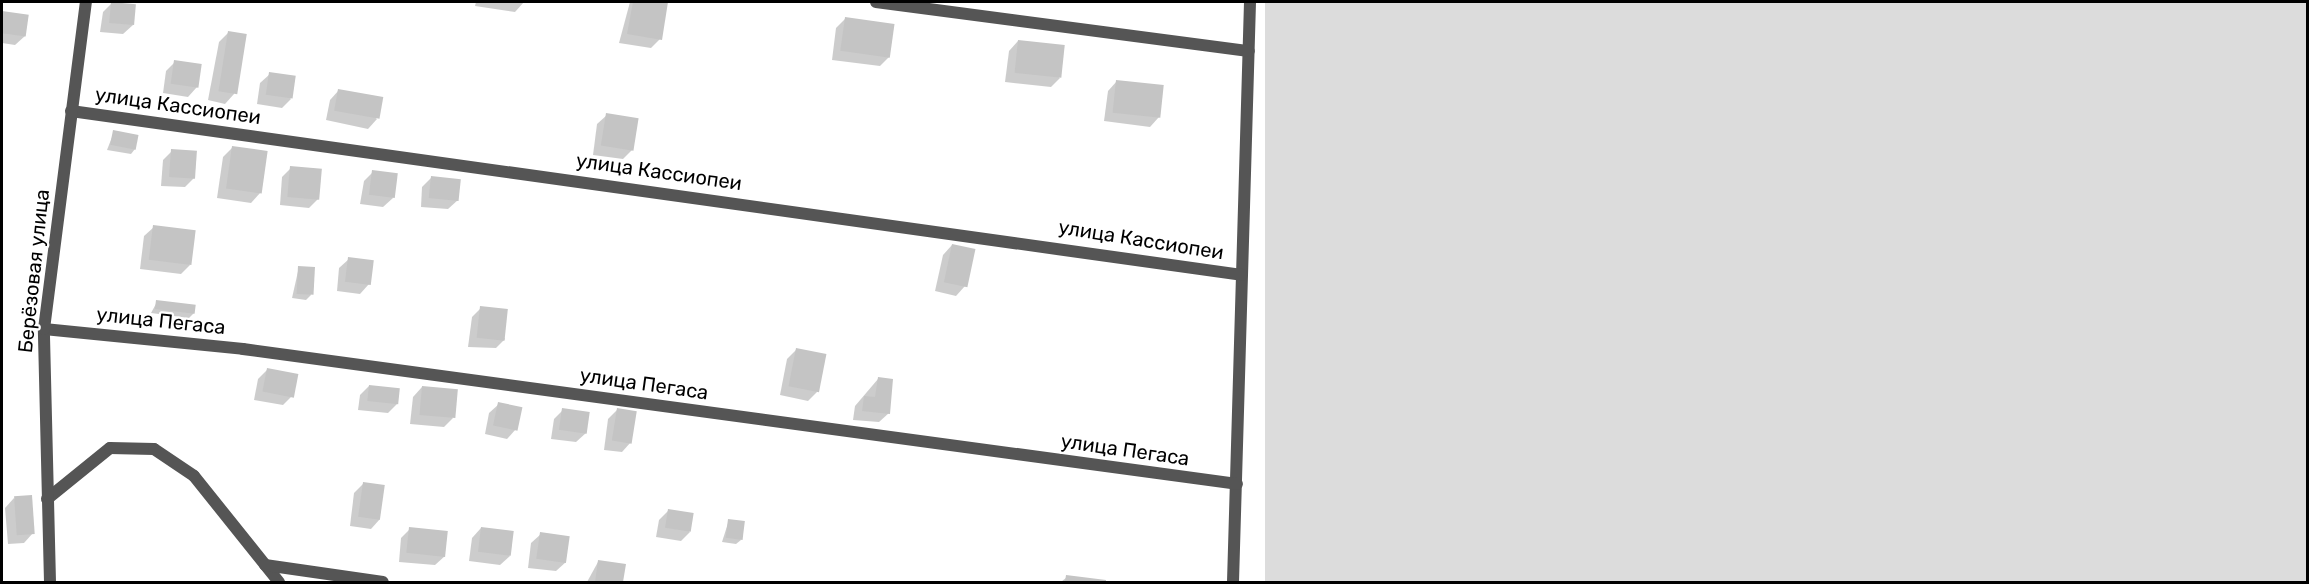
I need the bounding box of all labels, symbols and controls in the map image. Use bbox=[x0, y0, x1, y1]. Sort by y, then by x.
street label: улица Кассиопеи bbox=[94, 82, 262, 130]
street label: улица Кассиопеи bbox=[575, 148, 743, 196]
street label: Берёзовая улица bbox=[13, 188, 55, 354]
street label: улица Кассиопеи bbox=[1057, 215, 1225, 265]
street label: улица Пегаса bbox=[95, 302, 227, 340]
street label: улица Пегаса bbox=[578, 363, 710, 405]
street label: улица Пегаса bbox=[1059, 429, 1191, 471]

